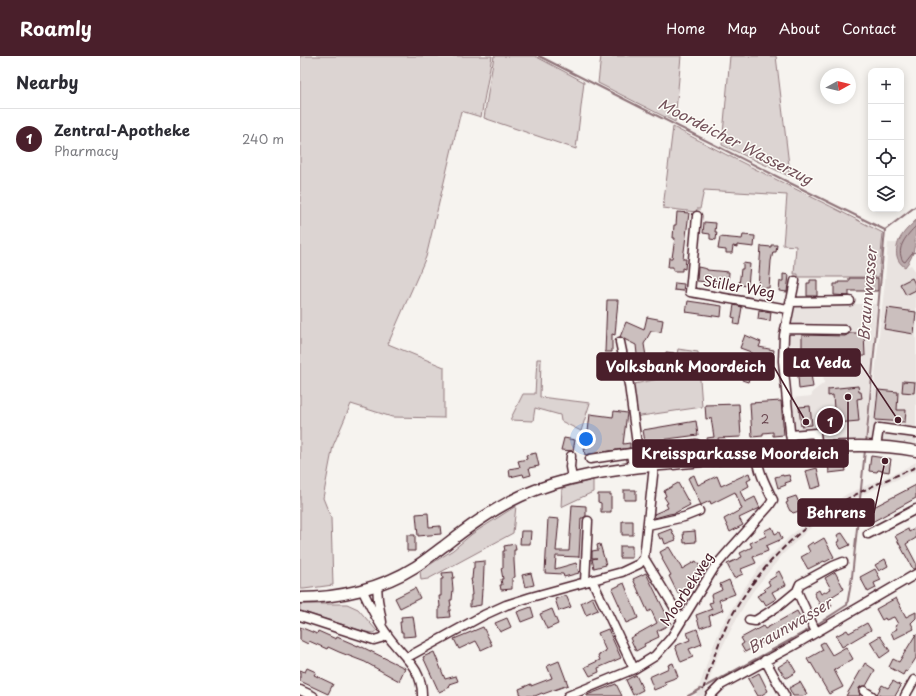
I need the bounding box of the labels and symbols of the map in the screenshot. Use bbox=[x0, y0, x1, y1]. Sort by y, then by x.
north arrow bbox=[820, 68, 856, 104]
water label: Moordeicher Wasserzug bbox=[654, 92, 818, 190]
water label: Braunwasser bbox=[851, 244, 882, 342]
street label: Stiller Weg bbox=[701, 270, 777, 303]
callout: La Veda bbox=[784, 349, 860, 376]
text: La Veda bbox=[793, 350, 852, 373]
callout: Volksbank Moordeich bbox=[597, 353, 774, 380]
text: Volksbank Moordeich bbox=[606, 354, 766, 377]
pin: 1 bbox=[817, 406, 843, 436]
house number: 2 bbox=[761, 410, 769, 428]
your location bbox=[576, 429, 596, 449]
callout: Kreissparkasse Moordeich bbox=[633, 440, 848, 467]
text: Kreissparkasse Moordeich bbox=[641, 441, 839, 464]
callout: Behrens bbox=[798, 499, 874, 526]
text: Behrens bbox=[806, 500, 866, 523]
street label: Moorbekweg bbox=[655, 547, 718, 630]
water label: Braunwasser bbox=[743, 590, 838, 658]

